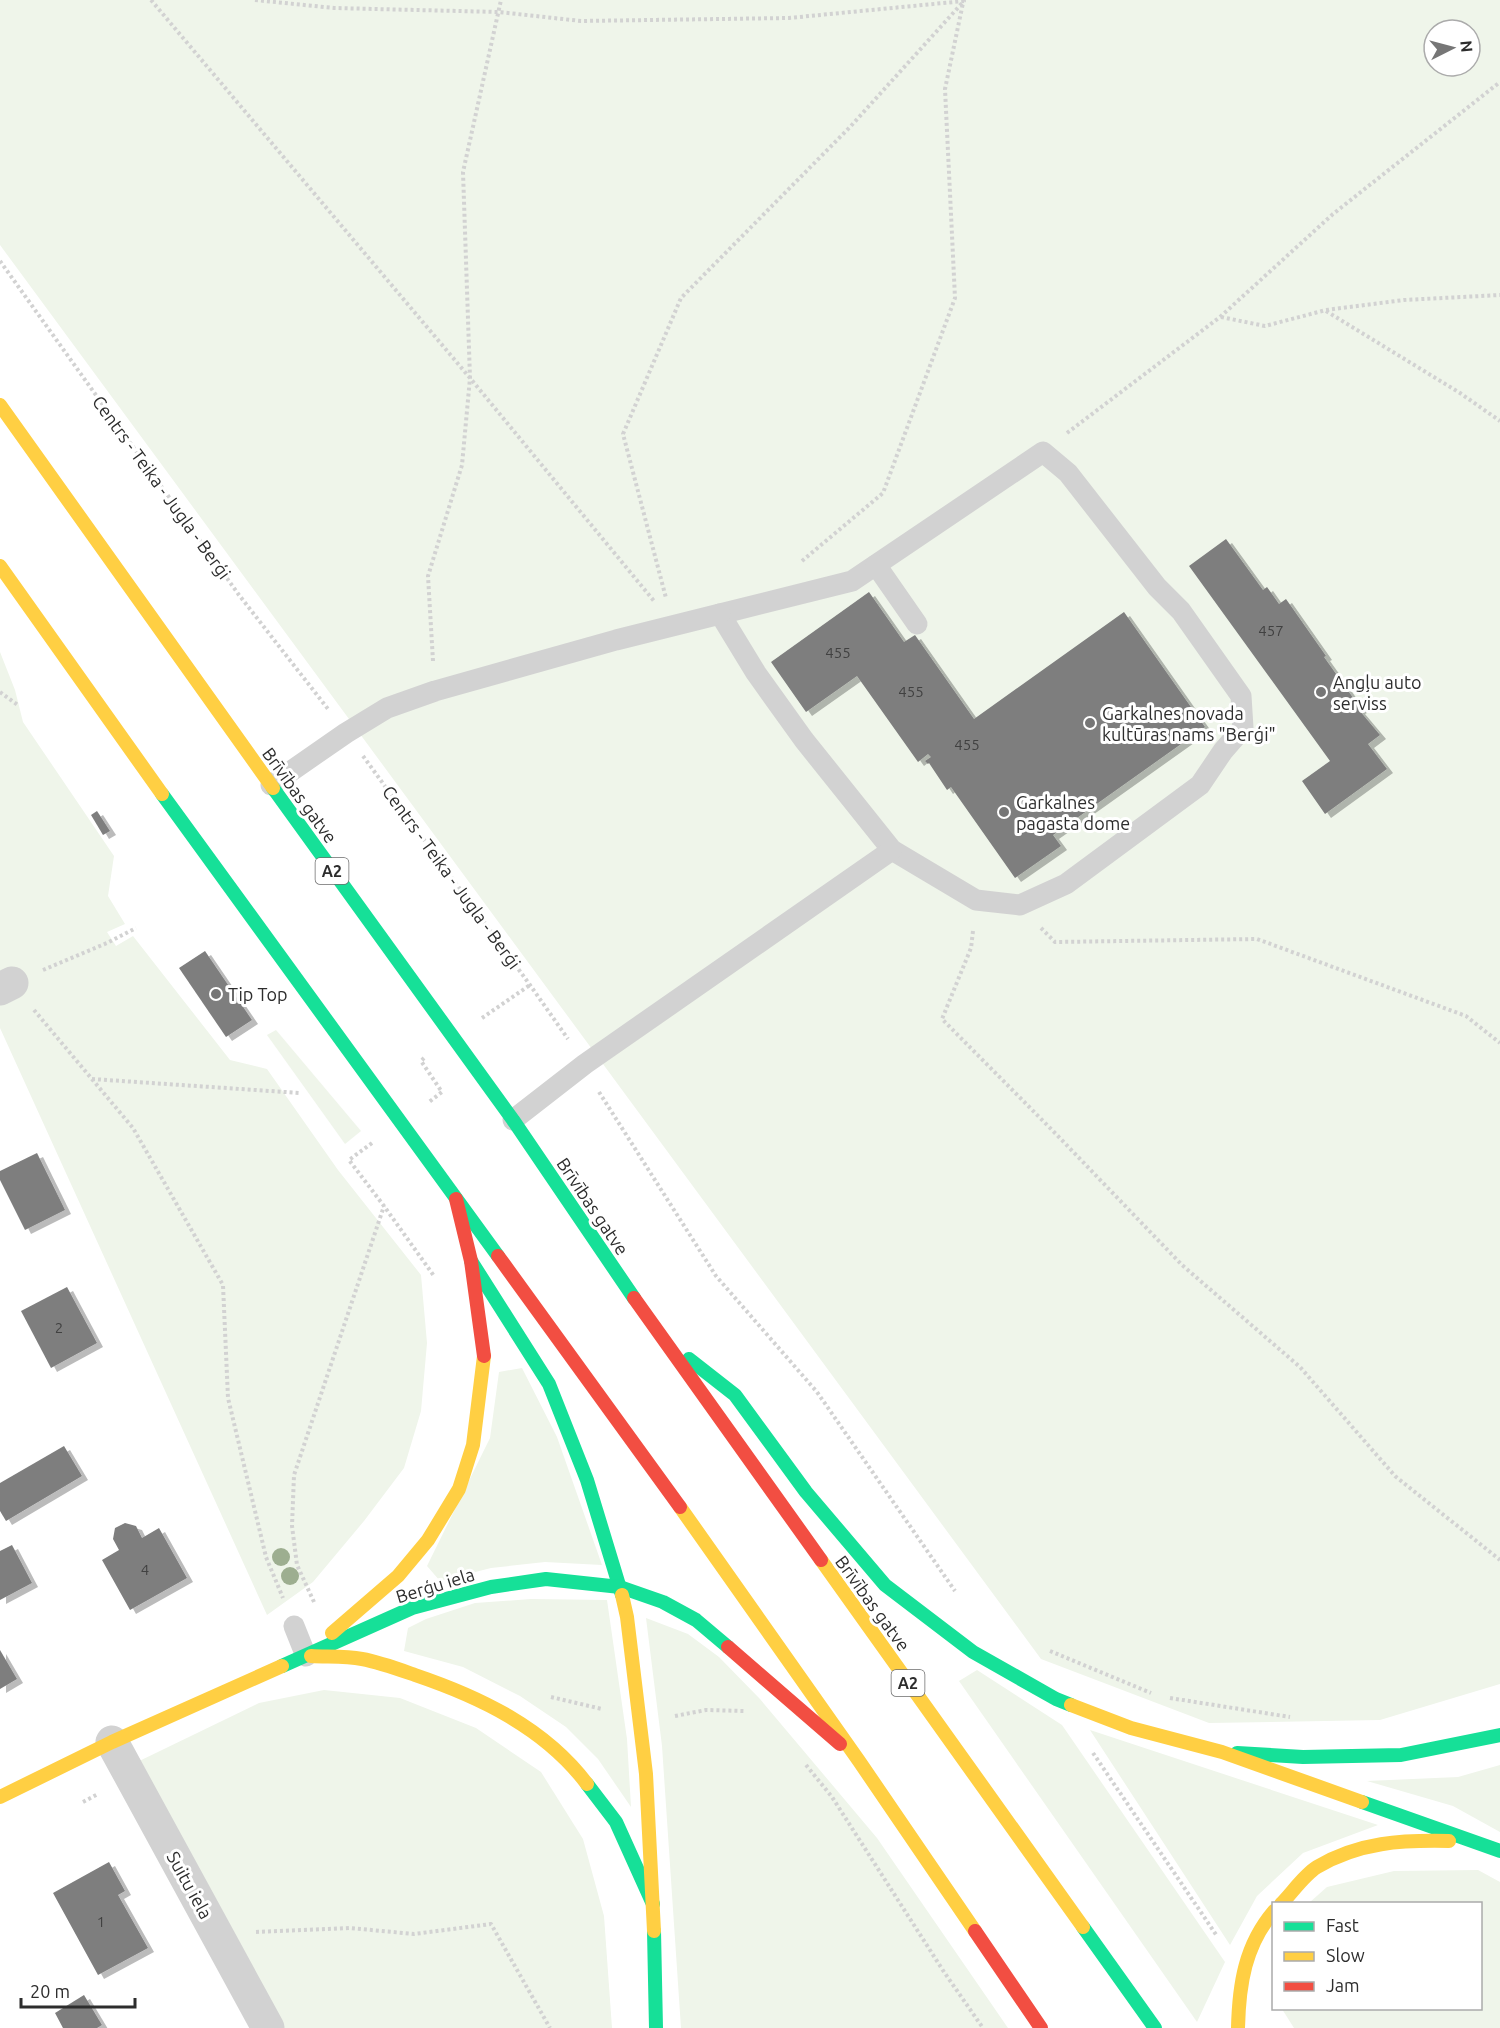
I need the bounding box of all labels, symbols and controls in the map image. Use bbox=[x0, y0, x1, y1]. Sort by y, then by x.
north arrow bbox=[1422, 18, 1482, 78]
text: N bbox=[1457, 40, 1476, 53]
street label: Centrs - Teika - Jugla - Berģi bbox=[89, 392, 235, 582]
house number: 457 bbox=[1258, 622, 1284, 639]
house number: 455 bbox=[825, 644, 851, 661]
place label: Angļu auto serviss bbox=[1333, 672, 1422, 713]
house number: 455 bbox=[898, 683, 924, 700]
marker: Angļu auto serviss bbox=[1314, 685, 1328, 699]
place label: Garkalnes novada kultūras nams "Berģi" bbox=[1102, 703, 1276, 744]
marker: Garkalnes novada kultūras nams "Berģi" bbox=[1083, 716, 1097, 730]
house number: 455 bbox=[954, 736, 980, 753]
street label: Brīvības gatve bbox=[259, 743, 341, 847]
street label: Centrs - Teika - Jugla - Berģi bbox=[379, 782, 525, 972]
place label: Garkalnes pagasta dome bbox=[1016, 792, 1130, 833]
marker: Garkalnes pagasta dome bbox=[997, 805, 1011, 819]
road number: A2 bbox=[316, 858, 348, 884]
place label: Tip Top bbox=[228, 984, 288, 1004]
marker: Tip Top bbox=[209, 987, 223, 1001]
street label: Brīvības gatve bbox=[553, 1154, 633, 1258]
house number: 2 bbox=[55, 1319, 63, 1336]
street label: Brīvības gatve bbox=[832, 1551, 914, 1655]
house number: 4 bbox=[141, 1561, 149, 1578]
street label: Berģu iela bbox=[393, 1564, 477, 1606]
road number: A2 bbox=[892, 1670, 924, 1696]
street label: Suitu iela bbox=[163, 1848, 217, 1922]
legend bbox=[1272, 1902, 1482, 2010]
house number: 1 bbox=[97, 1913, 105, 1930]
text: Fast bbox=[1326, 1915, 1359, 1935]
text: Slow bbox=[1326, 1945, 1365, 1965]
scale bar bbox=[21, 1971, 135, 2009]
text: Jam bbox=[1326, 1975, 1360, 1995]
text: 20 m bbox=[30, 1981, 70, 2001]

